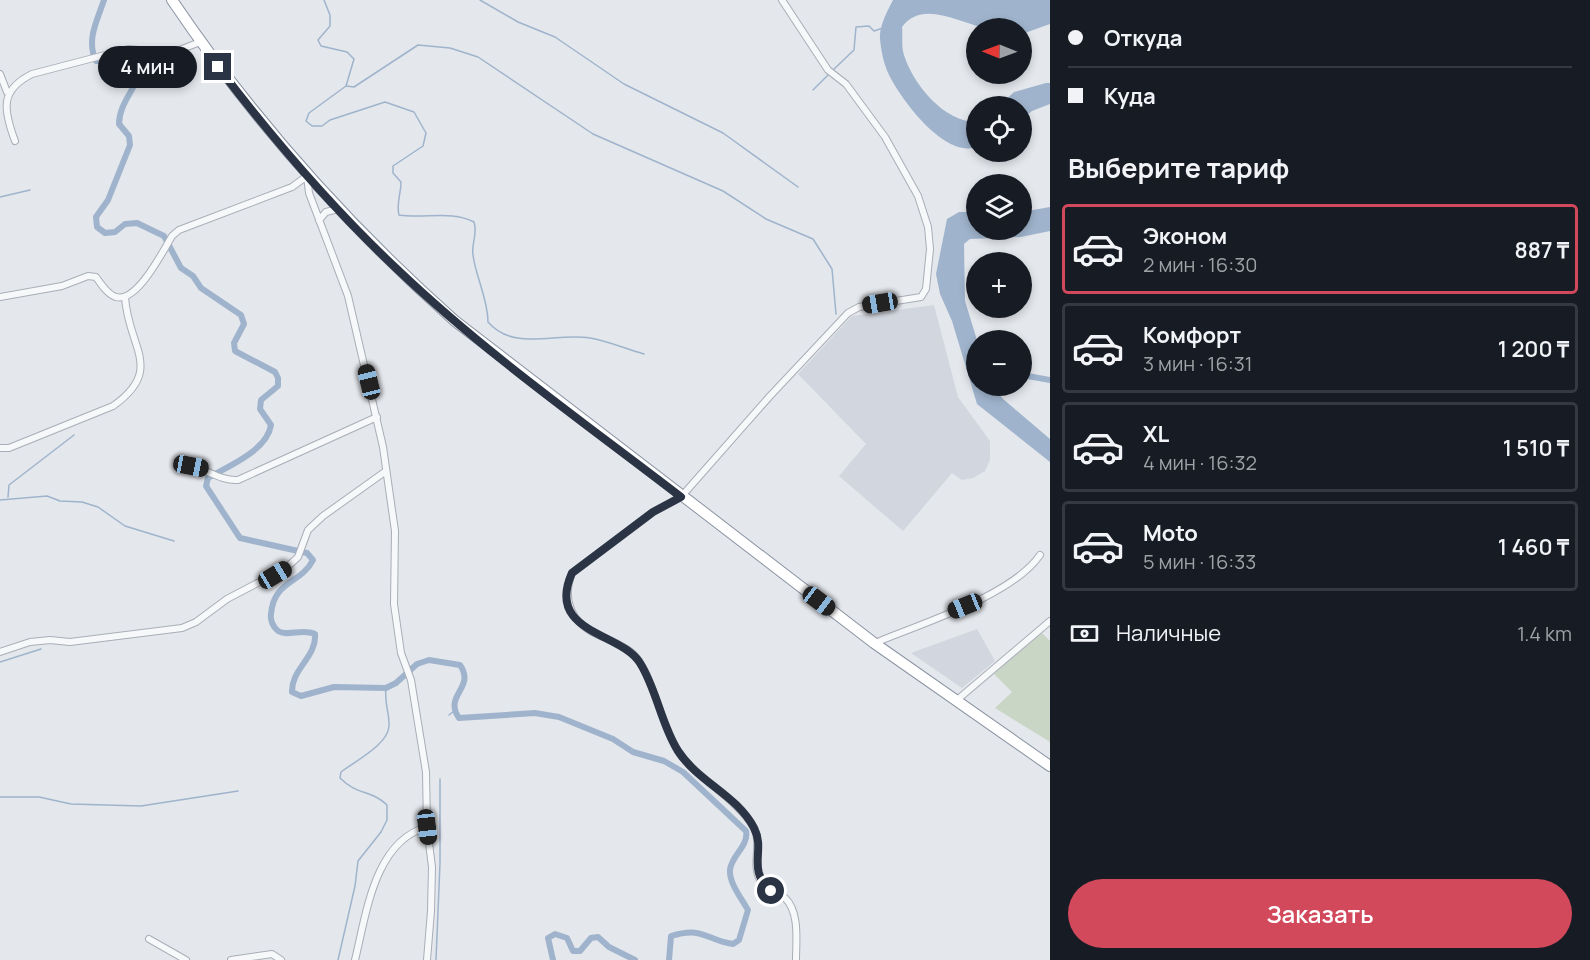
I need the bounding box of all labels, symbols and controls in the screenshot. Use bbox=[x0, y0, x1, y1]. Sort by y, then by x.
north arrow bbox=[966, 18, 1032, 84]
map controls bbox=[966, 18, 1032, 396]
text: Откуда bbox=[1104, 23, 1183, 53]
callout: 4 мин bbox=[98, 46, 197, 88]
text: 4 мин bbox=[120, 53, 175, 80]
route end bbox=[204, 53, 231, 80]
text: Куда bbox=[1104, 81, 1156, 111]
button: locate bbox=[966, 96, 1032, 162]
text: Выберите тариф bbox=[1068, 149, 1289, 186]
button: layers bbox=[966, 174, 1032, 240]
text: Эконом bbox=[1143, 221, 1227, 251]
icon: car bbox=[1071, 222, 1125, 276]
text: 887 ₸ bbox=[1515, 235, 1569, 265]
text: 2 мин · 16:30 bbox=[1143, 251, 1257, 278]
button: + bbox=[966, 252, 1032, 318]
car bbox=[861, 291, 899, 315]
text: Комфорт bbox=[1143, 320, 1241, 350]
icon: car bbox=[1071, 321, 1125, 375]
button: − bbox=[966, 330, 1032, 396]
text: 1 200 ₸ bbox=[1498, 334, 1569, 364]
text: 3 мин · 16:31 bbox=[1143, 350, 1253, 377]
car bbox=[356, 362, 382, 402]
text: XL bbox=[1143, 419, 1169, 449]
icon: car bbox=[1071, 420, 1125, 474]
text: 1 510 ₸ bbox=[1503, 433, 1569, 463]
text: 4 мин · 16:32 bbox=[1143, 449, 1257, 476]
car bbox=[172, 454, 210, 478]
text: Moto bbox=[1143, 518, 1198, 548]
icon: car bbox=[1071, 519, 1125, 573]
text: 1 460 ₸ bbox=[1498, 532, 1569, 562]
text: 5 мин · 16:33 bbox=[1143, 548, 1256, 575]
car bbox=[255, 558, 295, 592]
car bbox=[799, 583, 839, 619]
car bbox=[945, 591, 985, 621]
icon: cash bbox=[1068, 617, 1101, 650]
text: Наличные bbox=[1116, 618, 1221, 648]
text: 1.4 km bbox=[1517, 620, 1572, 647]
car bbox=[416, 808, 438, 846]
route start bbox=[757, 877, 784, 904]
button: Заказать bbox=[1068, 879, 1572, 948]

